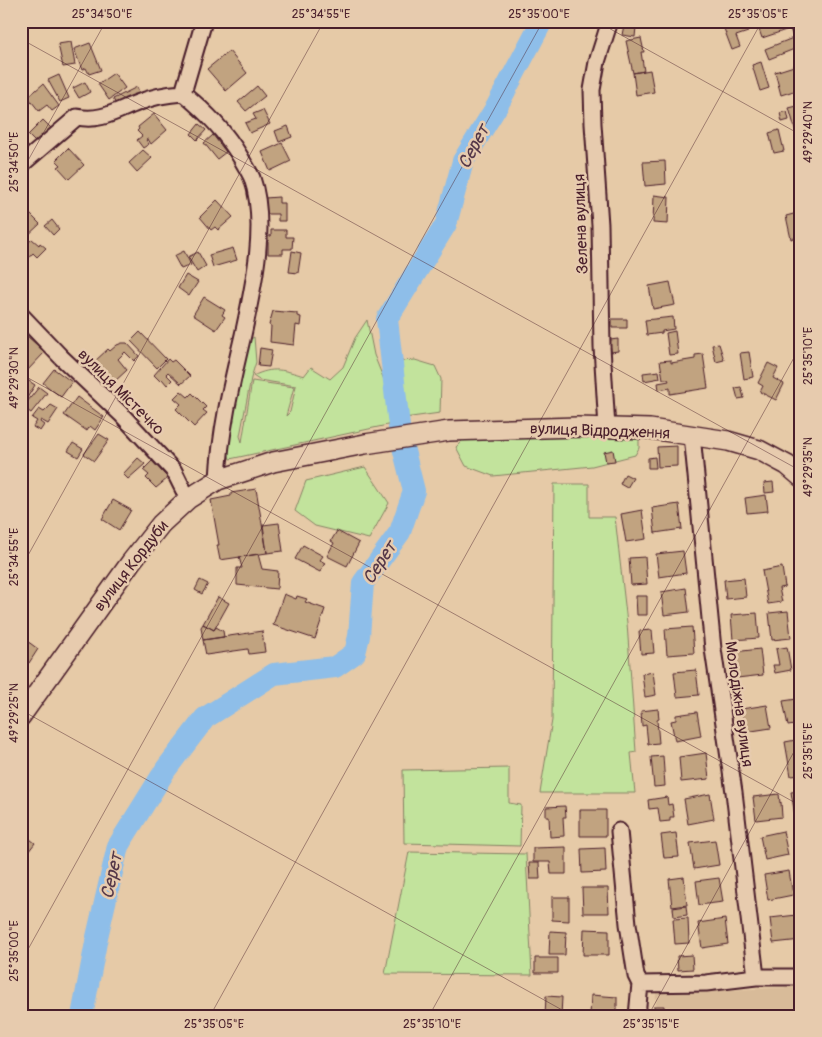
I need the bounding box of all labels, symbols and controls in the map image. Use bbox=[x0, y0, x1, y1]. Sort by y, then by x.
text: 25°34'50"E bbox=[72, 7, 132, 22]
text: 25°34'55"E bbox=[292, 7, 350, 22]
text: 25°35'00"E bbox=[508, 7, 570, 22]
text: 25°35'05"E bbox=[728, 7, 788, 22]
text: 49°29'40"N bbox=[801, 101, 816, 163]
water label: Серет bbox=[453, 119, 496, 173]
text: 25°34'50"E bbox=[7, 132, 22, 192]
street label: Зелена вулиця bbox=[569, 173, 593, 275]
text: 25°35'10"E bbox=[801, 327, 816, 385]
street label: вулиця Містечко bbox=[74, 345, 169, 440]
text: 49°29'30"N bbox=[7, 347, 22, 409]
street label: вулиця Відродження bbox=[530, 419, 670, 443]
text: 49°29'35"N bbox=[801, 437, 816, 497]
street label: вулиця Кордуби bbox=[89, 517, 173, 615]
text: 25°34'55"E bbox=[7, 528, 22, 586]
water label: Серет bbox=[358, 535, 404, 589]
street label: Молодіжна вулиця bbox=[720, 640, 758, 768]
text: 49°29'25"N bbox=[7, 683, 22, 743]
text: 25°35'15"E bbox=[801, 723, 816, 779]
water label: Серет bbox=[96, 848, 129, 901]
text: 25°35'00"E bbox=[7, 920, 22, 982]
text: 25°35'05"E bbox=[184, 1017, 244, 1032]
text: 25°35'10"E bbox=[403, 1017, 461, 1032]
text: 25°35'15"E bbox=[623, 1017, 679, 1032]

